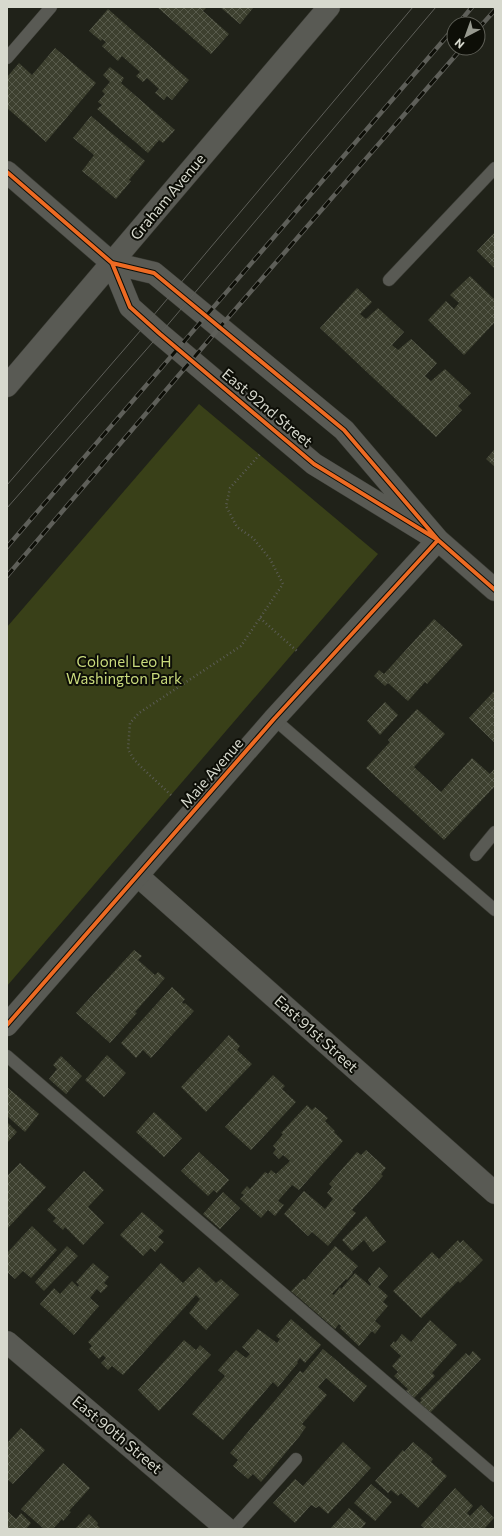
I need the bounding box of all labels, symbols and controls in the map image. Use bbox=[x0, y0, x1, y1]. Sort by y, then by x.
north arrow bbox=[446, 16, 486, 56]
text: N bbox=[452, 36, 466, 52]
street label: Graham Avenue bbox=[126, 149, 209, 243]
street label: East 92nd Street bbox=[219, 364, 317, 450]
park label: Colonel Leo H Washington Park bbox=[66, 652, 182, 687]
street label: Maie Avenue bbox=[176, 734, 247, 811]
street label: East 91st Street bbox=[271, 991, 362, 1076]
street label: East 90th Street bbox=[69, 1392, 166, 1477]

